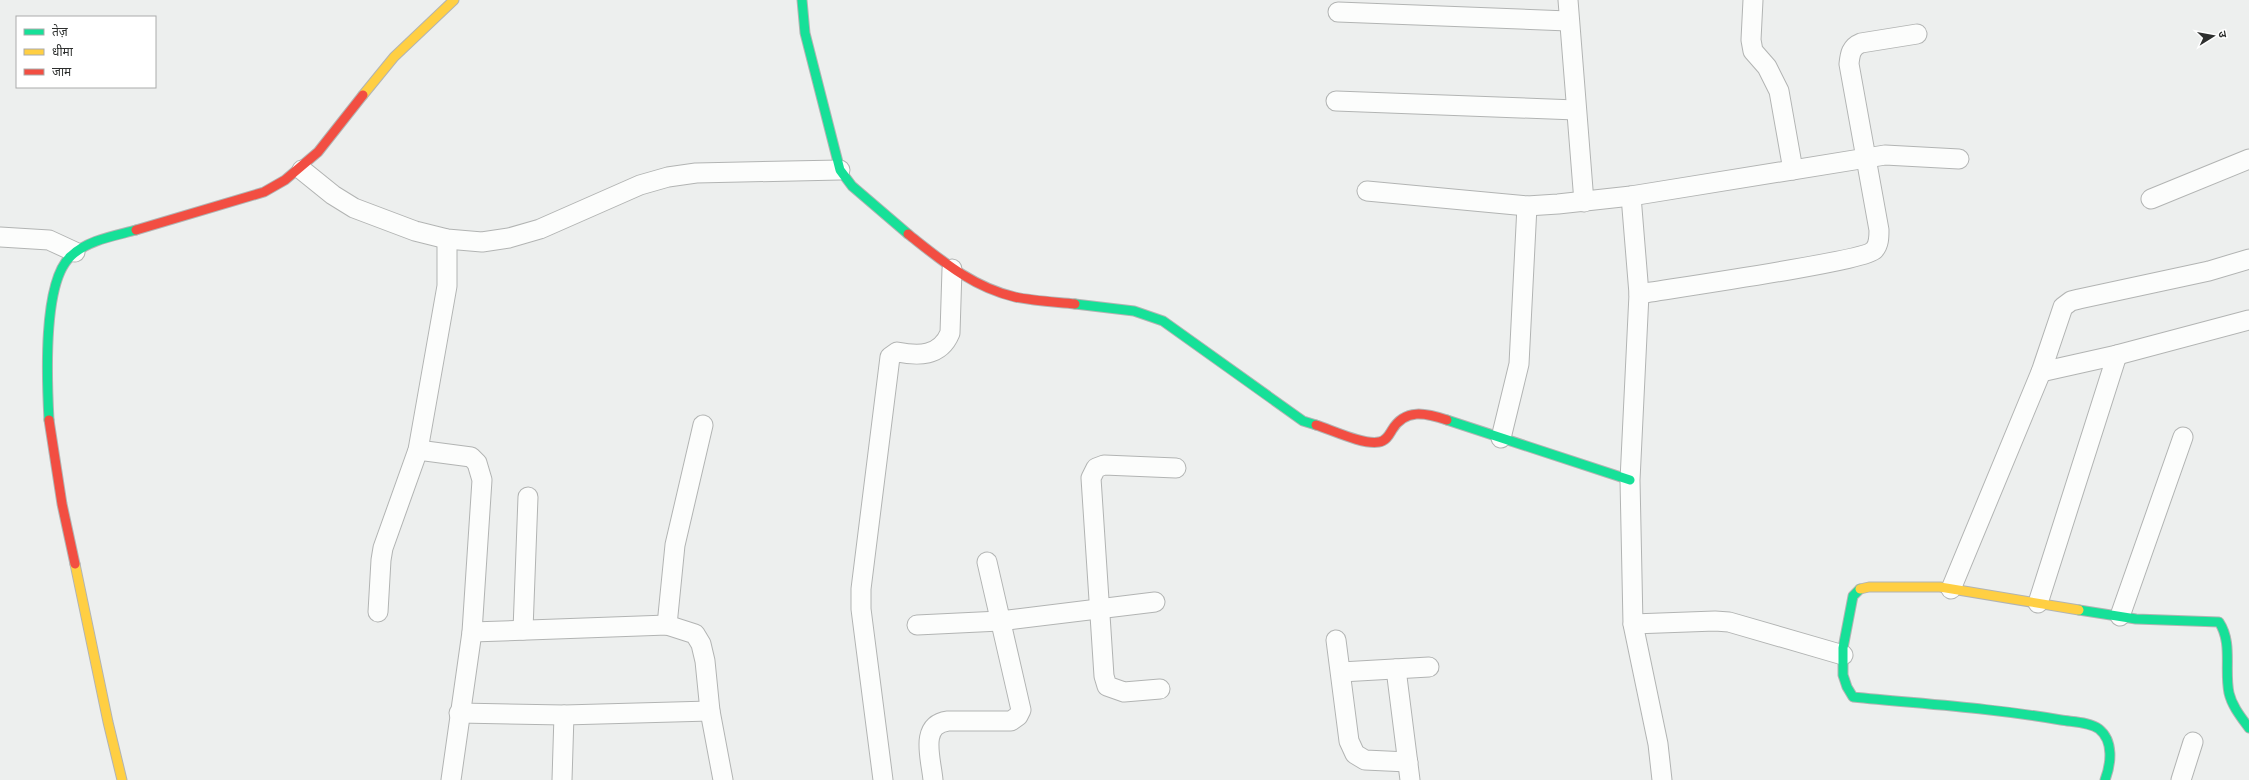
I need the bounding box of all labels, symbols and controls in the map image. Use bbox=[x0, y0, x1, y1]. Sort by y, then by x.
legend bbox=[16, 16, 156, 88]
north arrow bbox=[2193, 16, 2233, 56]
text: तेज़ bbox=[52, 24, 69, 38]
text: उ bbox=[2216, 30, 2228, 39]
text: धीमा bbox=[52, 44, 74, 58]
text: जाम bbox=[52, 66, 72, 78]

